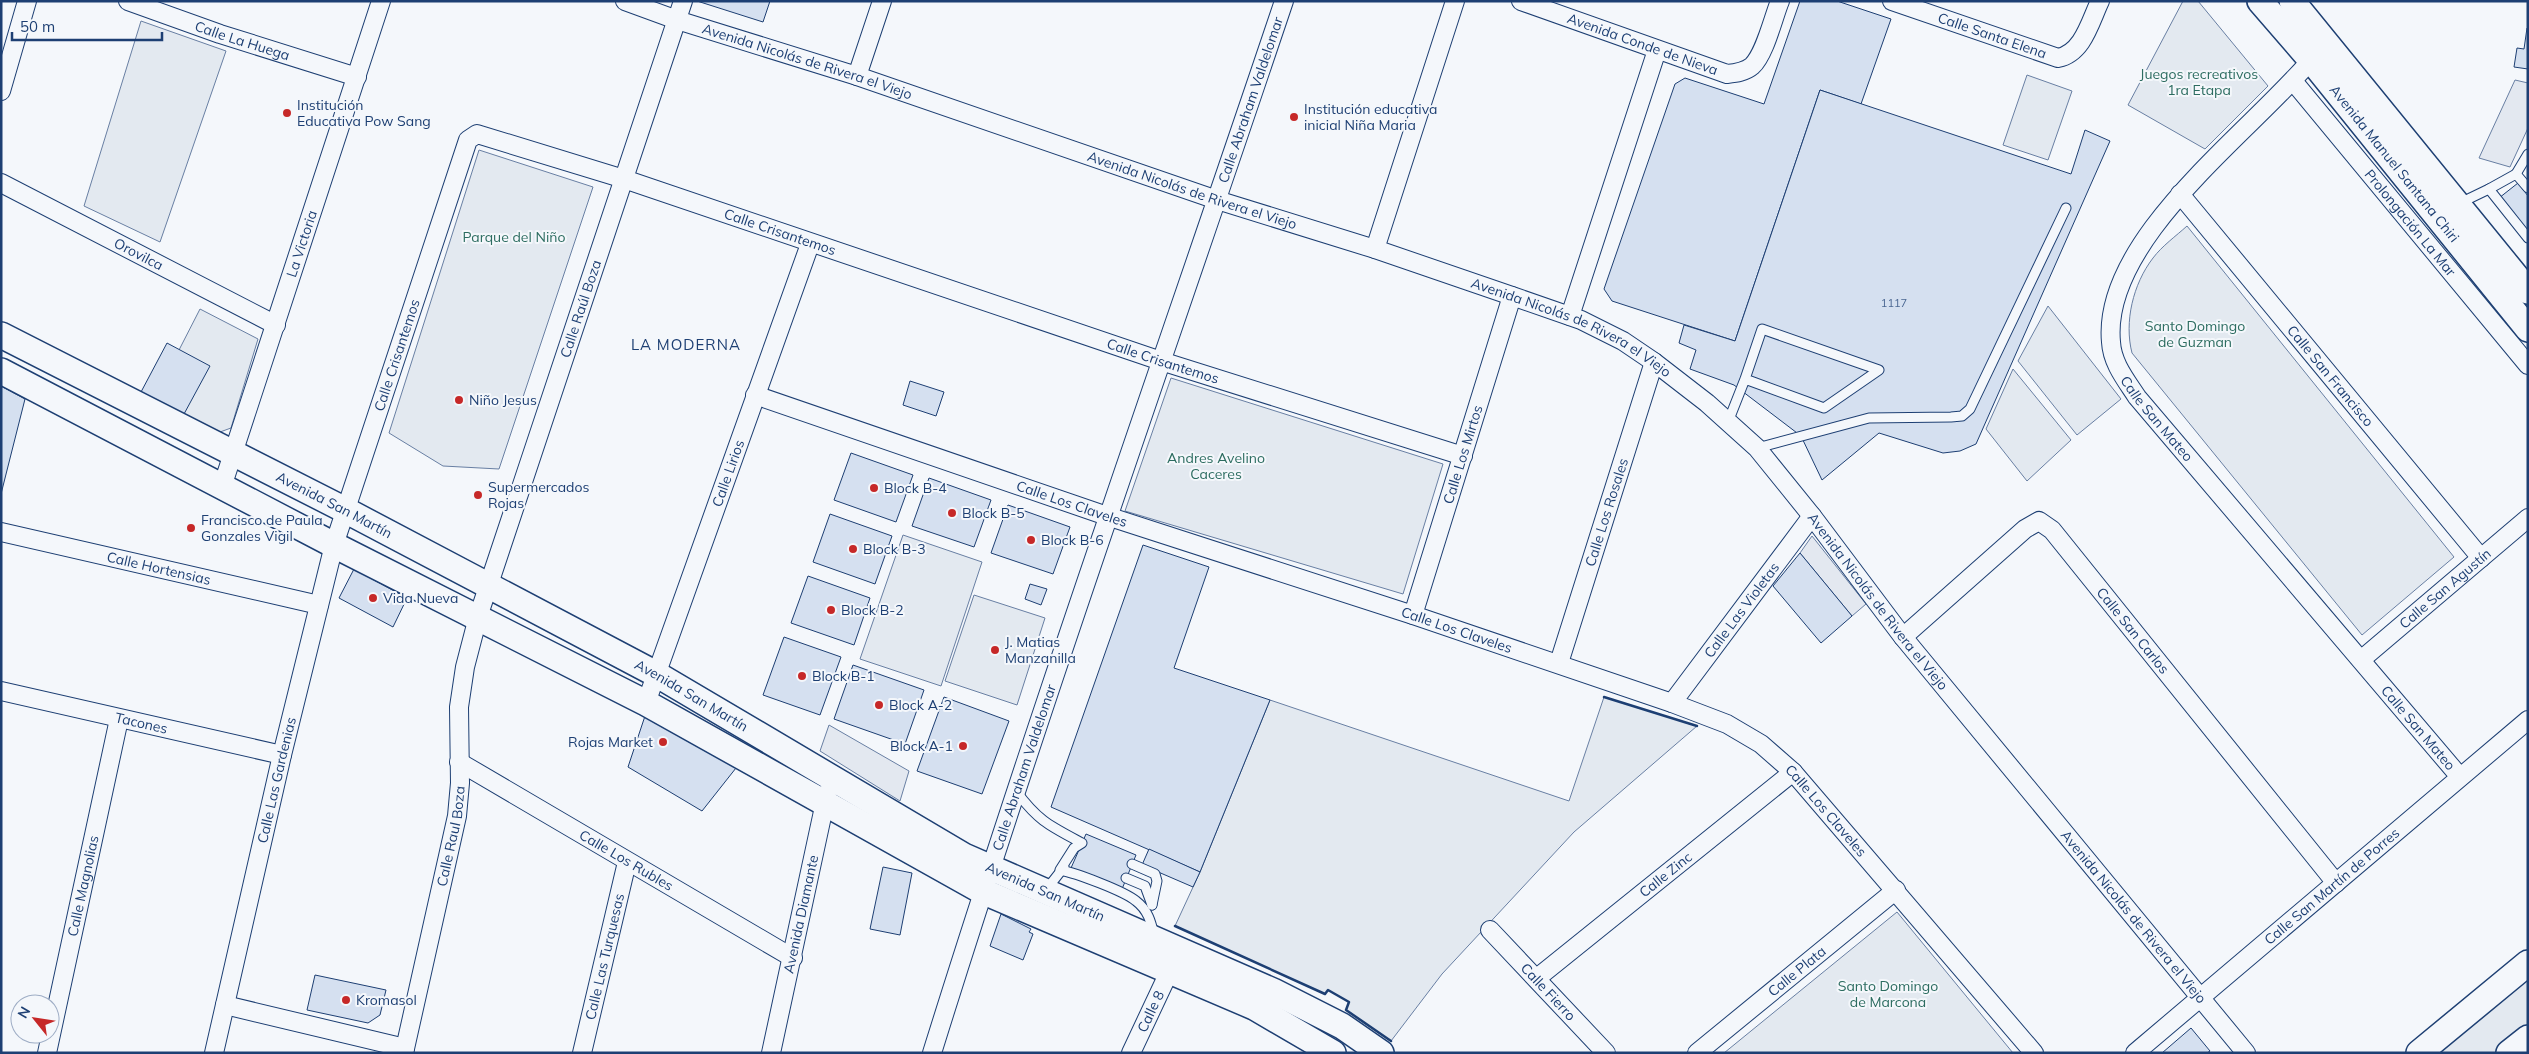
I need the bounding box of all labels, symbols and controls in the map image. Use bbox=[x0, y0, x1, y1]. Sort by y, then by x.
street label: Calle Santa Elena bbox=[1935, 8, 2049, 62]
street label: Avenida Conde de Nieva bbox=[1565, 9, 1720, 79]
scale bar bbox=[12, 10, 162, 42]
street label: Calle Abraham Valdelomar bbox=[1214, 14, 1287, 185]
text: 50 m bbox=[20, 17, 55, 36]
street label: Calle La Huega bbox=[192, 17, 292, 64]
street label: Avenida Nicolás de Rivera el Viejo bbox=[700, 19, 915, 103]
park label: Juegos recreativos 1ra Etapa bbox=[2140, 65, 2258, 99]
street label: Avenida Manuel Santana Chiri bbox=[2326, 81, 2463, 246]
place label: Institución Educativa Pow Sang bbox=[297, 96, 431, 130]
place label: Institución educativa inicial Niña Maria bbox=[1304, 100, 1437, 134]
marker: Institución Educativa Pow Sang bbox=[281, 107, 293, 119]
marker: Institución educativa inicial Niña Maria bbox=[1288, 111, 1300, 123]
street label: Avenida Nicolás de Rivera el Viejo bbox=[1085, 147, 1299, 233]
street label: Prolongación La Mar bbox=[2361, 165, 2460, 281]
street label: Calle Crisantemos bbox=[722, 205, 838, 259]
street label: La Victoria bbox=[282, 208, 321, 279]
park label: Parque del Niño bbox=[463, 228, 565, 246]
street label: Orovilca bbox=[111, 234, 166, 274]
street label: Calle Raúl Boza bbox=[556, 258, 605, 360]
street label: Avenida Nicolás de Rivera el Viejo bbox=[1469, 274, 1675, 381]
house number: 1117 bbox=[1881, 296, 1907, 310]
street label: Calle Crisantemos bbox=[370, 297, 424, 414]
park label: Santo Domingo de Guzman bbox=[2145, 317, 2245, 351]
street label: Calle San Francisco bbox=[2283, 322, 2378, 430]
street label: Calle Crisantemos bbox=[1104, 334, 1221, 388]
district label: LA MODERNA bbox=[631, 335, 741, 354]
street label: Calle San Mateo bbox=[2116, 372, 2197, 465]
place label: Niño Jesus bbox=[469, 391, 537, 409]
marker: Niño Jesus bbox=[453, 394, 465, 406]
street label: Calle Los Mirtos bbox=[1439, 403, 1487, 506]
street label: Calle Lirios bbox=[708, 437, 748, 509]
park label: Andres Avelino Caceres bbox=[1167, 449, 1265, 483]
street label: Calle Los Rosales bbox=[1581, 456, 1632, 569]
street label: Avenida San Martín bbox=[273, 467, 395, 542]
street label: Calle Los Claveles bbox=[1014, 477, 1130, 531]
place label: Supermercados Rojas bbox=[488, 478, 589, 512]
place label: Block B-4 bbox=[884, 479, 947, 497]
marker: Block B-4 bbox=[868, 482, 880, 494]
marker: Supermercados Rojas bbox=[472, 489, 484, 501]
place label: Block B-5 bbox=[962, 504, 1025, 522]
marker: Block B-5 bbox=[946, 507, 958, 519]
street label: Avenida Nicolás de Rivera el Viejo bbox=[1804, 509, 1952, 694]
place label: Francisco de Paula Gonzales Vigil bbox=[201, 511, 323, 545]
marker: Francisco de Paula Gonzales Vigil bbox=[185, 522, 197, 534]
place label: Block B-6 bbox=[1041, 531, 1104, 549]
marker: Block B-6 bbox=[1025, 534, 1037, 546]
place label: Block B-3 bbox=[863, 540, 926, 558]
marker: Block B-3 bbox=[847, 543, 859, 555]
street label: Calle San Agustín bbox=[2395, 544, 2495, 632]
street label: Calle Hortensias bbox=[105, 548, 213, 589]
street label: Calle Las Violetas bbox=[1700, 559, 1783, 661]
street label: Calle San Carlos bbox=[2093, 584, 2173, 678]
place label: Vida Nueva bbox=[383, 589, 458, 607]
marker: Vida Nueva bbox=[367, 592, 379, 604]
place label: Block B-2 bbox=[841, 601, 904, 619]
street label: Calle Los Claveles bbox=[1399, 603, 1515, 657]
marker: Block B-2 bbox=[825, 604, 837, 616]
place label: J. Matias Manzanilla bbox=[1005, 633, 1076, 667]
marker: J. Matias Manzanilla bbox=[989, 644, 1001, 656]
street label: Avenida San Martín bbox=[632, 655, 751, 735]
place label: Block B-1 bbox=[812, 667, 875, 685]
marker: Block B-1 bbox=[796, 670, 808, 682]
street label: Calle Abraham Valdelomar bbox=[988, 681, 1060, 853]
street label: Calle San Mateo bbox=[2377, 682, 2459, 774]
place label: Block A-2 bbox=[889, 696, 952, 714]
marker: Block A-2 bbox=[873, 699, 885, 711]
street label: Tacones bbox=[113, 708, 169, 738]
street label: Calle Las Gardenias bbox=[253, 715, 300, 845]
place label: Rojas Market bbox=[568, 733, 653, 751]
marker: Rojas Market bbox=[657, 736, 669, 748]
place label: Block A-1 bbox=[890, 737, 953, 755]
marker: Block A-1 bbox=[957, 740, 969, 752]
street label: Calle Los Claveles bbox=[1782, 760, 1871, 860]
street label: Calle Raul Boza bbox=[433, 785, 469, 888]
street label: Calle San Martín de Porres bbox=[2260, 824, 2403, 949]
street label: Calle Los Rubles bbox=[576, 826, 677, 895]
street label: Avenida Nicolás de Rivera el Viejo bbox=[2057, 826, 2210, 1007]
street label: Calle Magnolias bbox=[63, 834, 103, 938]
street label: Calle Zinc bbox=[1636, 848, 1696, 901]
street label: Avenida Diamante bbox=[779, 853, 822, 975]
street label: Avenida San Martín bbox=[983, 858, 1108, 925]
street label: Calle Las Turquesas bbox=[581, 892, 628, 1022]
street label: Calle Plata bbox=[1764, 942, 1830, 1000]
street label: Calle Fierro bbox=[1517, 959, 1580, 1024]
park label: Santo Domingo de Marcona bbox=[1838, 977, 1938, 1011]
street label: Calle 8 bbox=[1133, 988, 1168, 1035]
place label: Kromasol bbox=[356, 991, 417, 1009]
north arrow bbox=[10, 994, 60, 1044]
marker: Kromasol bbox=[340, 994, 352, 1006]
text: N bbox=[13, 1003, 34, 1022]

